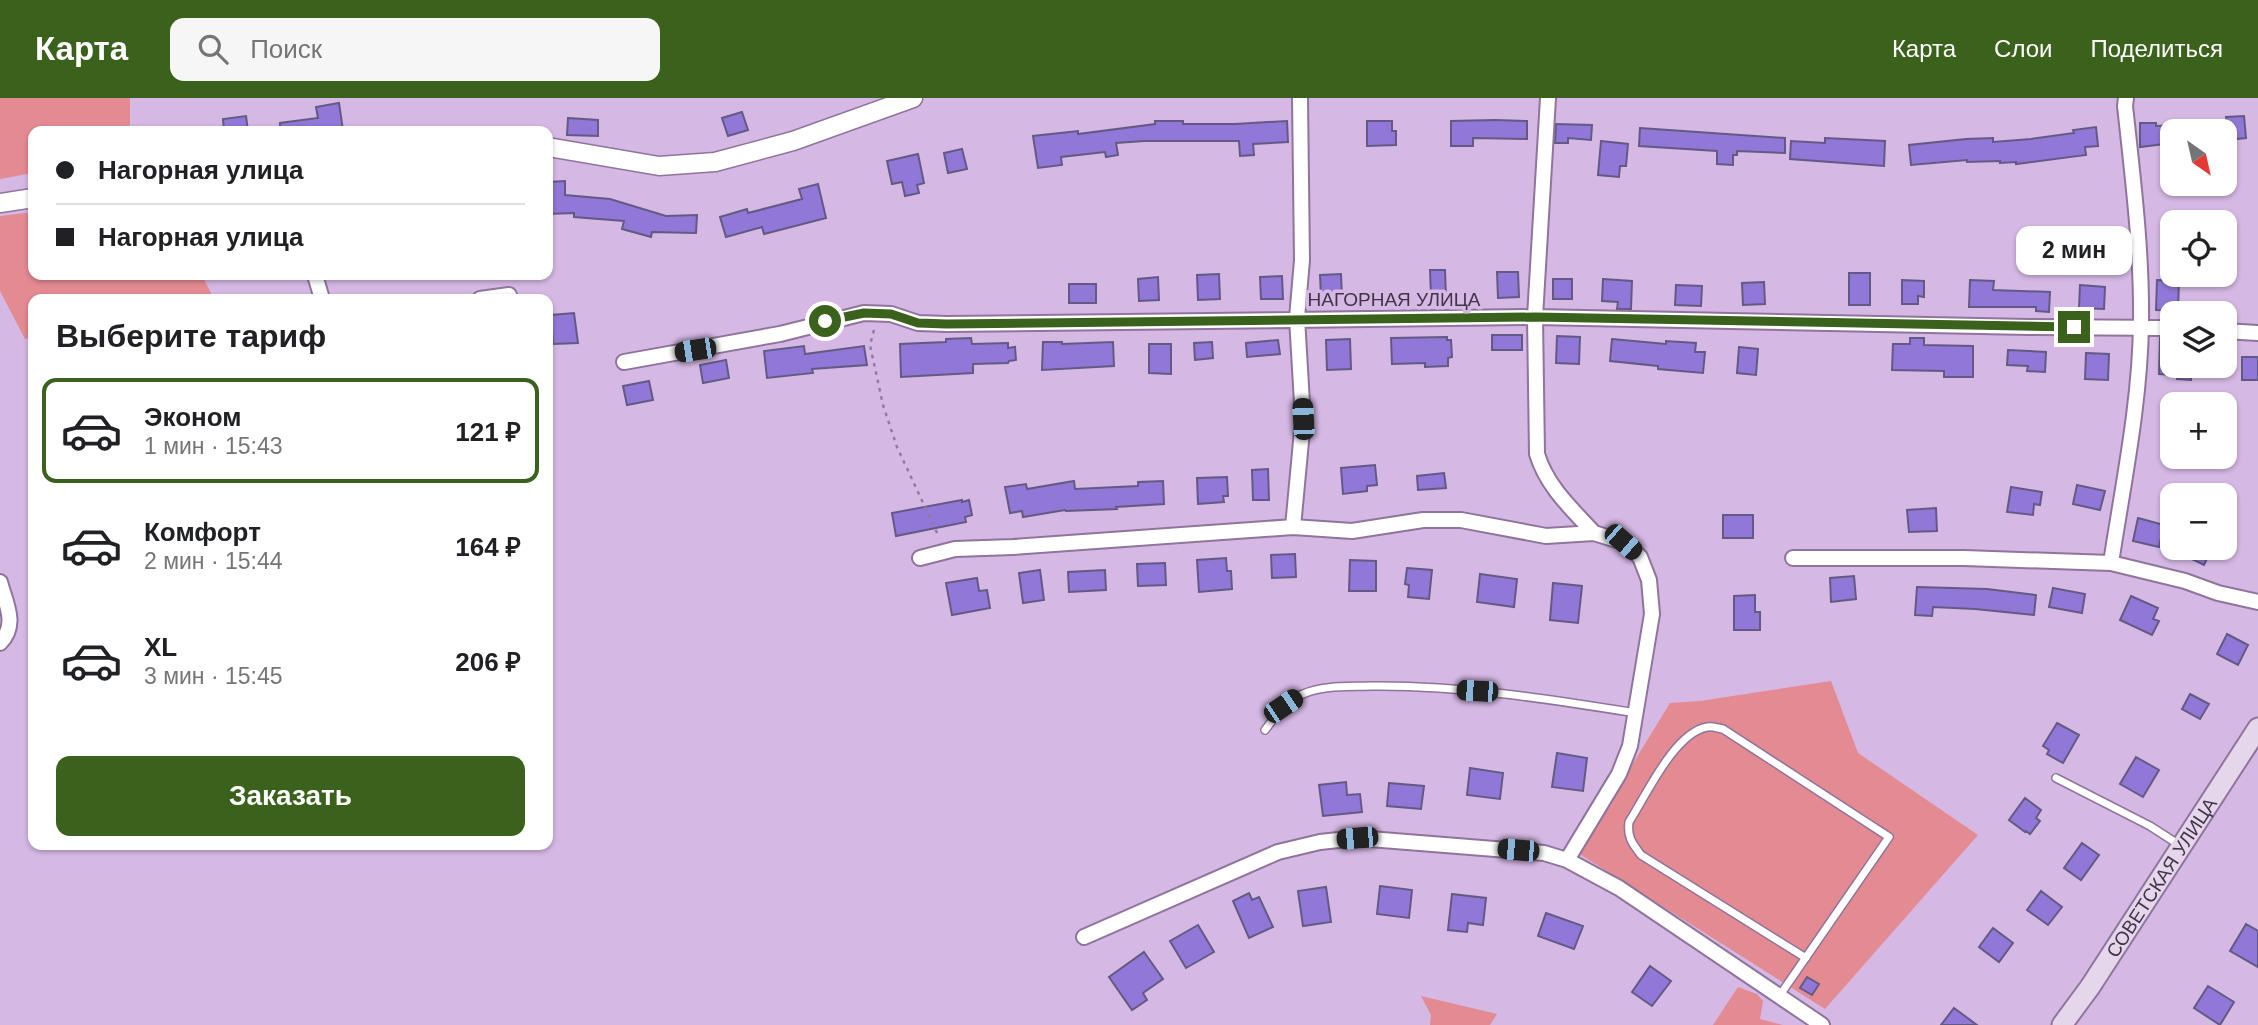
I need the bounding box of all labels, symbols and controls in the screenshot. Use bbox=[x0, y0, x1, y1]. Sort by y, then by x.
search box bbox=[170, 18, 660, 81]
text: Карта bbox=[35, 30, 128, 67]
icon: search bbox=[194, 30, 232, 68]
text: Поиск bbox=[250, 34, 322, 64]
text: Карта bbox=[1892, 35, 1956, 62]
text: Слои bbox=[1994, 35, 2052, 62]
text: Поделиться bbox=[2090, 35, 2223, 62]
north arrow bbox=[2160, 119, 2236, 196]
map controls bbox=[2160, 119, 2237, 560]
text: Нагорная улица bbox=[98, 155, 303, 185]
button: locate bbox=[2160, 210, 2237, 287]
text: Нагорная улица bbox=[98, 222, 303, 252]
callout: 2 мин bbox=[2016, 226, 2132, 274]
text: 2 мин bbox=[2042, 237, 2106, 263]
street label: НАГОРНАЯ УЛИЦА bbox=[1308, 289, 1481, 310]
button: layers bbox=[2160, 301, 2237, 378]
route start bbox=[809, 305, 841, 337]
route end bbox=[2058, 311, 2090, 343]
text: Выберите тариф bbox=[56, 318, 326, 354]
car bbox=[673, 336, 718, 364]
button: + bbox=[2160, 392, 2237, 469]
car bbox=[1292, 397, 1315, 441]
icon: car bbox=[60, 399, 123, 462]
text: Эконом bbox=[144, 402, 242, 432]
text: 121 ₽ bbox=[455, 417, 521, 447]
text: 1 мин · 15:43 bbox=[144, 433, 283, 459]
button: − bbox=[2160, 483, 2237, 560]
icon: car bbox=[60, 514, 123, 577]
text: Комфорт bbox=[144, 517, 261, 547]
car bbox=[1601, 520, 1646, 564]
text: 164 ₽ bbox=[455, 532, 521, 562]
text: 2 мин · 15:44 bbox=[144, 548, 283, 574]
icon: car bbox=[60, 629, 123, 692]
text: XL bbox=[144, 632, 177, 662]
text: 206 ₽ bbox=[455, 647, 521, 677]
text: 3 мин · 15:45 bbox=[144, 663, 283, 689]
car bbox=[1456, 679, 1499, 703]
car bbox=[1260, 686, 1307, 726]
button: Заказать bbox=[56, 756, 525, 836]
street label: СОВЕТСКАЯ УЛИЦА bbox=[2102, 794, 2221, 961]
car bbox=[1336, 826, 1379, 850]
car bbox=[1497, 838, 1540, 862]

